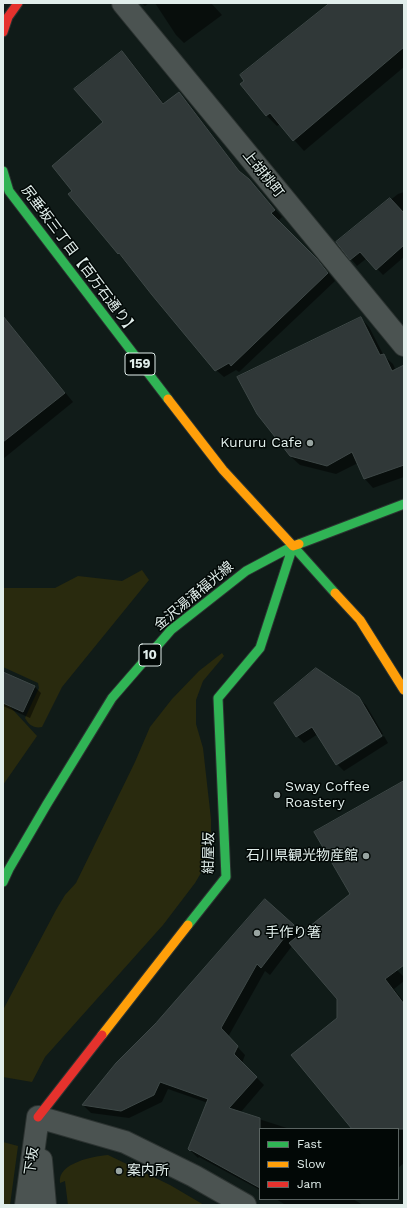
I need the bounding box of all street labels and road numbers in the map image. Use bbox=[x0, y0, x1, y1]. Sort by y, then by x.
street label: 上胡桃町 bbox=[239, 147, 287, 201]
street label: 尻垂坂三丁目【百万石通り】 bbox=[18, 182, 140, 338]
road number: 159 bbox=[125, 353, 155, 375]
street label: 金沢湯涌福光線 bbox=[151, 558, 237, 634]
road number: 10 bbox=[139, 644, 161, 666]
street label: 紺屋坂 bbox=[200, 832, 218, 874]
street label: 下坂 bbox=[22, 1146, 42, 1176]

